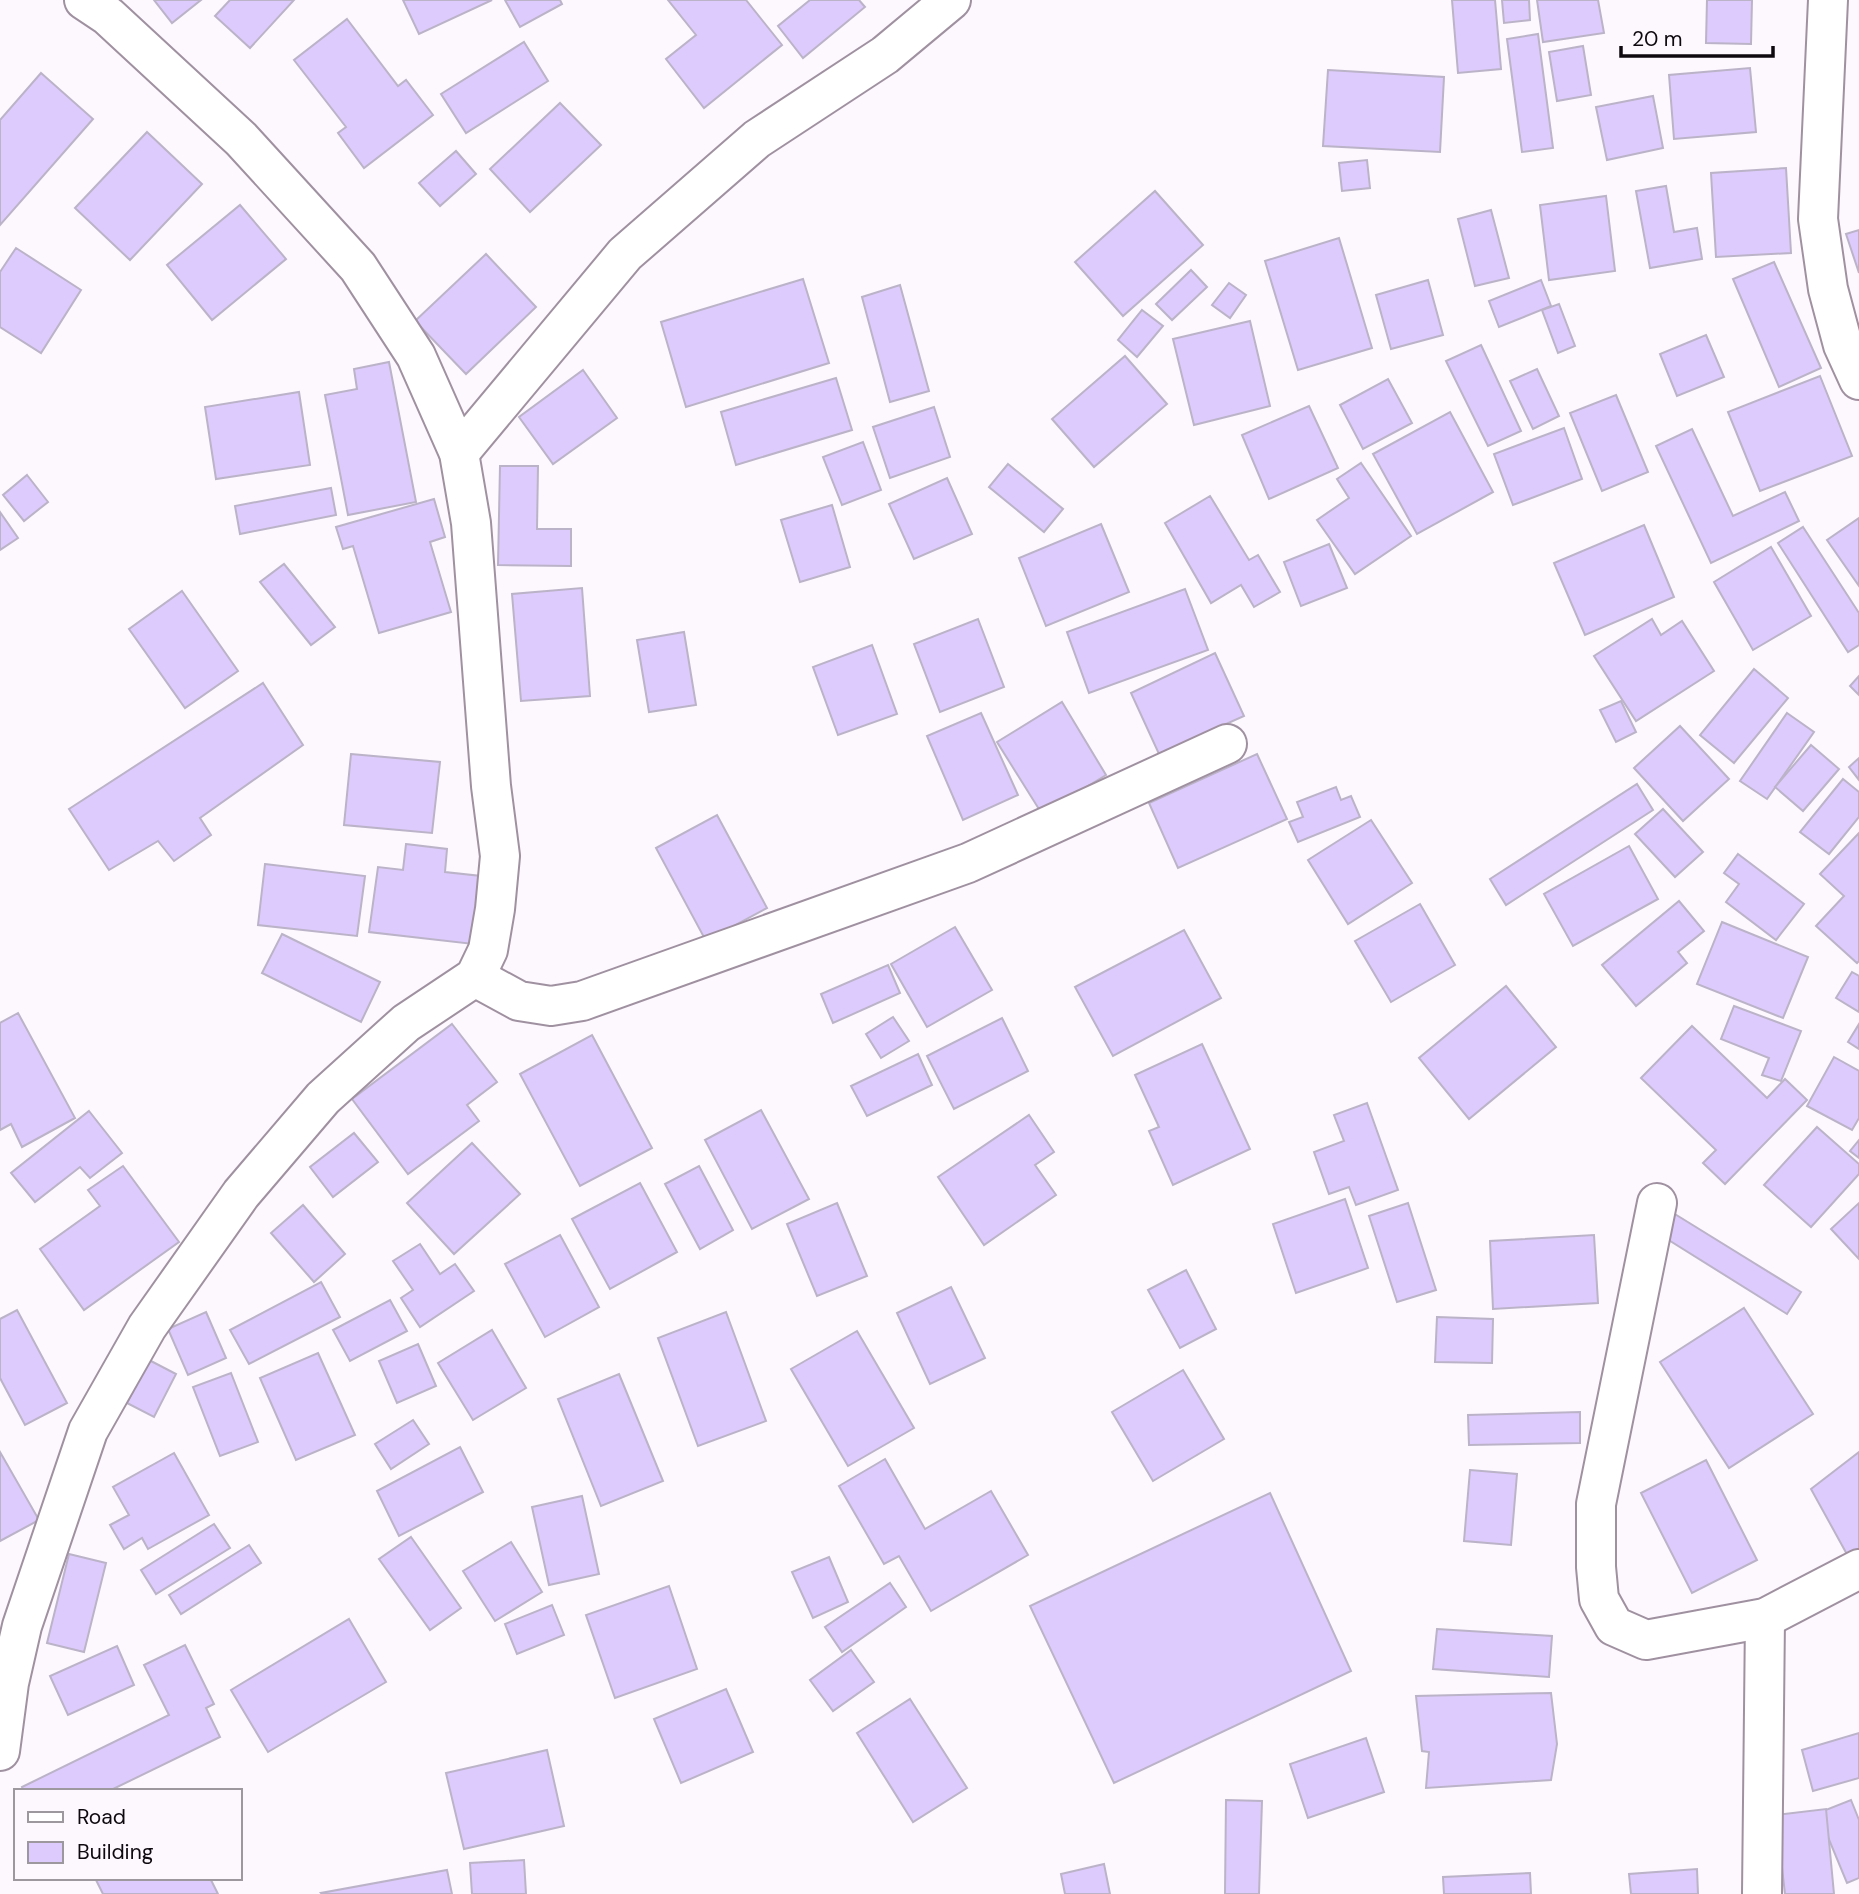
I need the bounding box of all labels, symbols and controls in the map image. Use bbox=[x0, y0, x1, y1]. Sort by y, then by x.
scale bar bbox=[1621, 14, 1773, 58]
text: 20 m bbox=[1632, 25, 1683, 53]
legend bbox=[14, 1789, 242, 1880]
text: Road bbox=[77, 1803, 126, 1831]
text: Building bbox=[77, 1838, 154, 1866]

